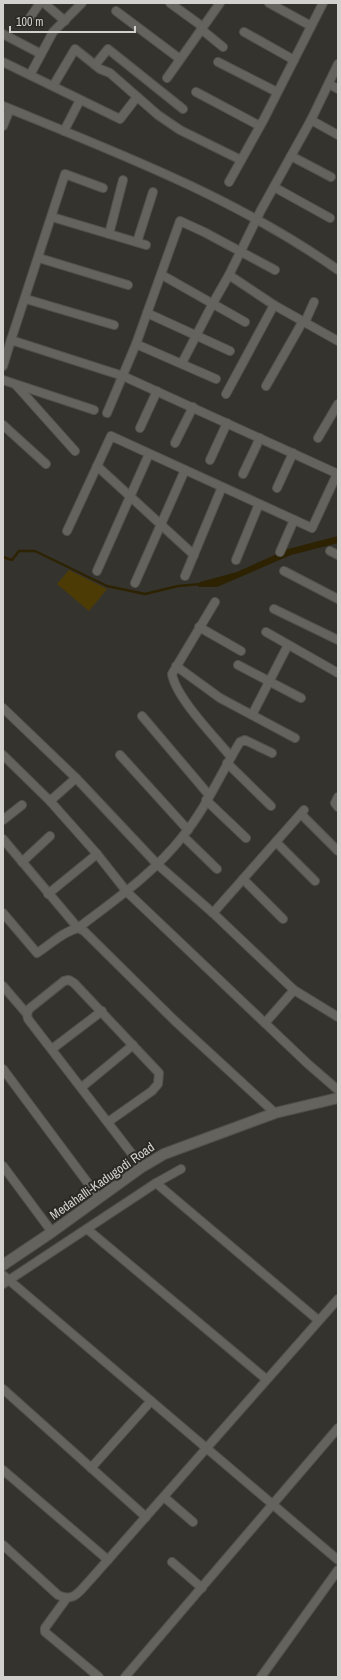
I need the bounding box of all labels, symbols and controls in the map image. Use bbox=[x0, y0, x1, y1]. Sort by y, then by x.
scale bar bbox=[10, 8, 135, 34]
text: 100 m bbox=[16, 14, 43, 30]
street label: Medahalli-Kadugodi Road bbox=[46, 1138, 158, 1223]

